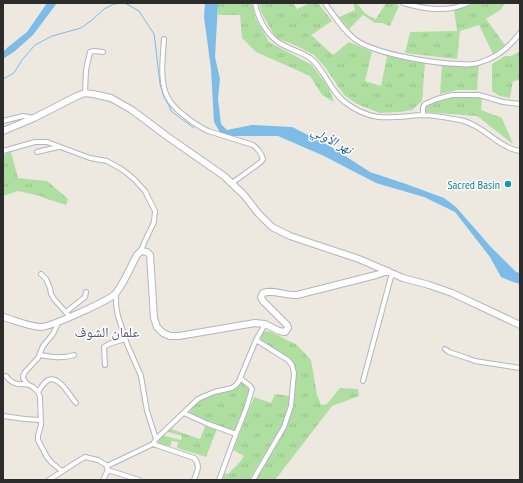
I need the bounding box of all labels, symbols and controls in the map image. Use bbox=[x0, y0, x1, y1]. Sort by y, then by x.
water label: نهر الأولي bbox=[307, 122, 357, 161]
place label: Sacred Basin bbox=[447, 177, 500, 192]
marker: Sacred Basin bbox=[503, 179, 513, 189]
district label: علمان الشوف bbox=[74, 323, 140, 341]

